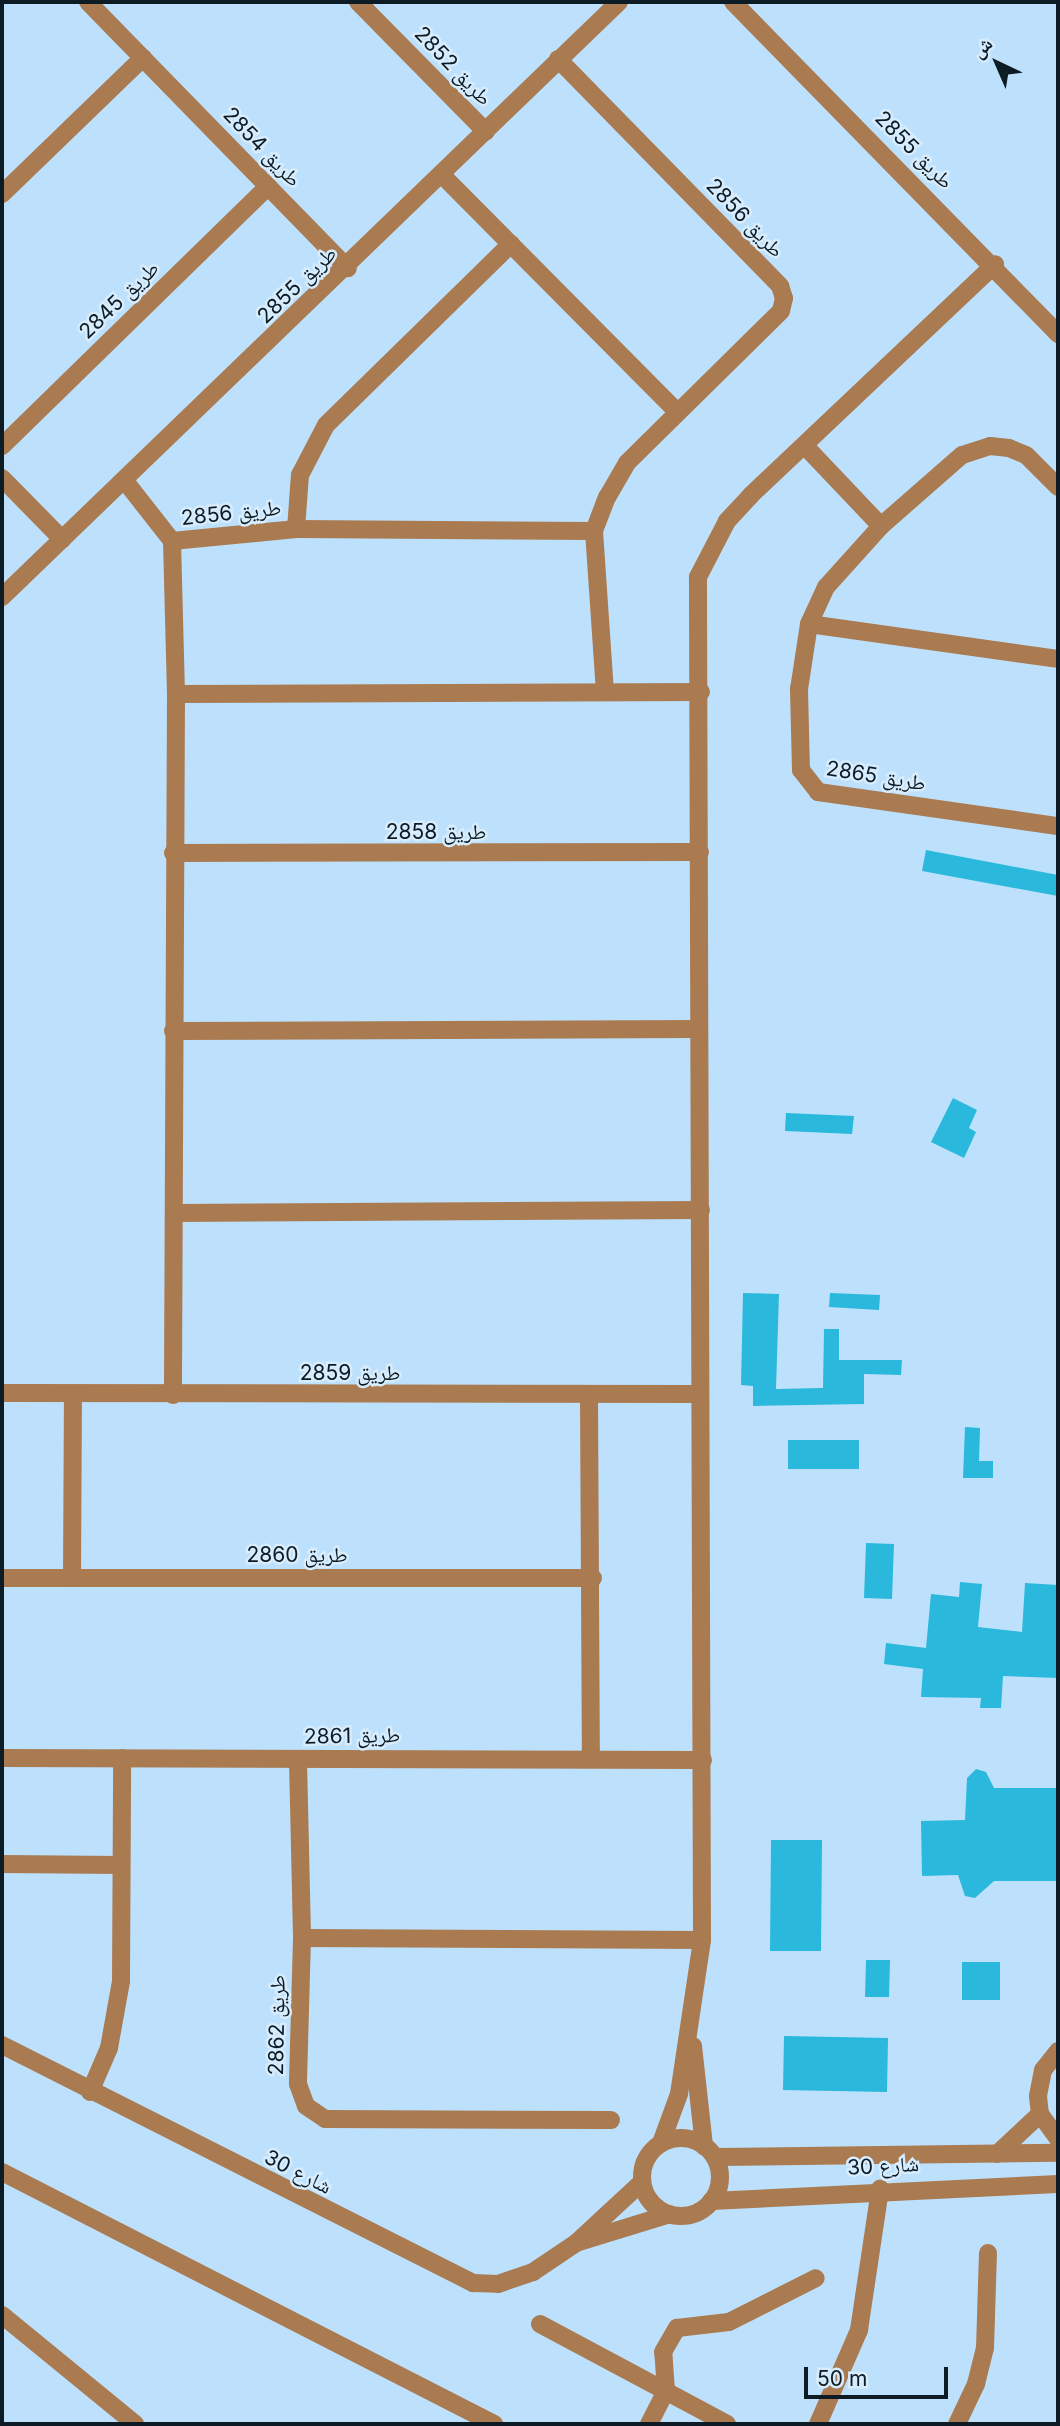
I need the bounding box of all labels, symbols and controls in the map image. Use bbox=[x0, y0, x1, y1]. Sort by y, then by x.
street label: طريق 2852 bbox=[409, 21, 497, 111]
north arrow bbox=[962, 28, 1032, 98]
text: ش bbox=[967, 32, 997, 63]
street label: طريق 2854 bbox=[218, 102, 306, 192]
street label: طريق 2855 bbox=[870, 106, 958, 194]
street label: طريق 2856 bbox=[701, 173, 789, 263]
street label: طريق 2855 bbox=[252, 241, 342, 329]
street label: طريق 2845 bbox=[74, 256, 164, 344]
street label: طريق 2856 bbox=[180, 495, 282, 531]
street label: طريق 2865 bbox=[824, 756, 928, 796]
street label: طريق 2858 bbox=[386, 819, 486, 845]
street label: طريق 2859 bbox=[300, 1360, 400, 1386]
street label: طريق 2860 bbox=[246, 1542, 348, 1568]
street label: طريق 2861 bbox=[304, 1723, 400, 1749]
street label: طريق 2862 bbox=[264, 1975, 290, 2075]
street label: شارع 30 bbox=[260, 2144, 336, 2200]
street label: شارع 30 bbox=[846, 2152, 920, 2180]
scale bar bbox=[808, 2352, 951, 2396]
text: 50 m bbox=[817, 2366, 867, 2391]

